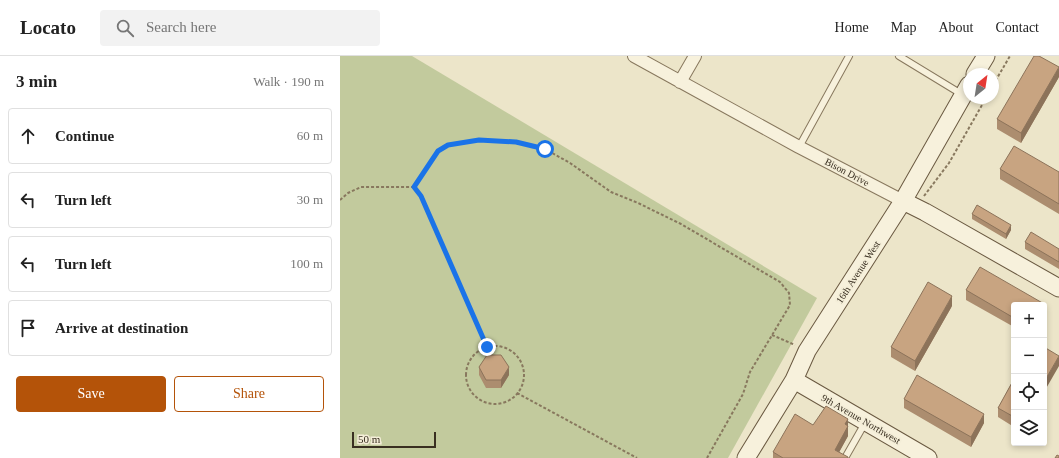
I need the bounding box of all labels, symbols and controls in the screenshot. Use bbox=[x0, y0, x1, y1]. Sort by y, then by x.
search box bbox=[100, 10, 380, 46]
text: Locato bbox=[20, 17, 76, 38]
icon: search bbox=[114, 17, 136, 39]
text: Search here bbox=[146, 19, 216, 35]
text: Home bbox=[835, 20, 869, 35]
text: Map bbox=[891, 20, 916, 35]
text: About bbox=[938, 20, 973, 35]
text: Contact bbox=[995, 20, 1039, 35]
north arrow bbox=[963, 68, 999, 104]
text: 3 min bbox=[16, 72, 57, 91]
text: Walk · 190 m bbox=[253, 74, 324, 89]
icon: ahead bbox=[17, 125, 39, 147]
text: Continue bbox=[55, 128, 114, 144]
text: 60 m bbox=[297, 128, 323, 143]
route start bbox=[536, 140, 554, 158]
street label: Bison Drive bbox=[823, 156, 872, 189]
icon: left bbox=[17, 189, 39, 211]
text: Turn left bbox=[55, 192, 112, 208]
text: 30 m bbox=[297, 192, 323, 207]
street label: 16th Avenue West bbox=[834, 239, 882, 305]
icon: left bbox=[17, 253, 39, 275]
text: Turn left bbox=[55, 256, 112, 272]
text: 100 m bbox=[290, 256, 323, 271]
map controls bbox=[1011, 302, 1047, 446]
button: + bbox=[1011, 302, 1047, 338]
icon: arrive bbox=[17, 317, 39, 339]
text: Arrive at destination bbox=[55, 320, 188, 336]
route end bbox=[478, 338, 496, 356]
button: − bbox=[1011, 338, 1047, 374]
button: locate bbox=[1011, 374, 1047, 410]
button: Save bbox=[16, 376, 166, 412]
button: Share bbox=[174, 376, 324, 412]
street label: 9th Avenue Northwest bbox=[820, 392, 903, 446]
button: layers bbox=[1011, 410, 1047, 446]
scale bar bbox=[352, 430, 436, 449]
text: 50 m bbox=[358, 433, 380, 445]

